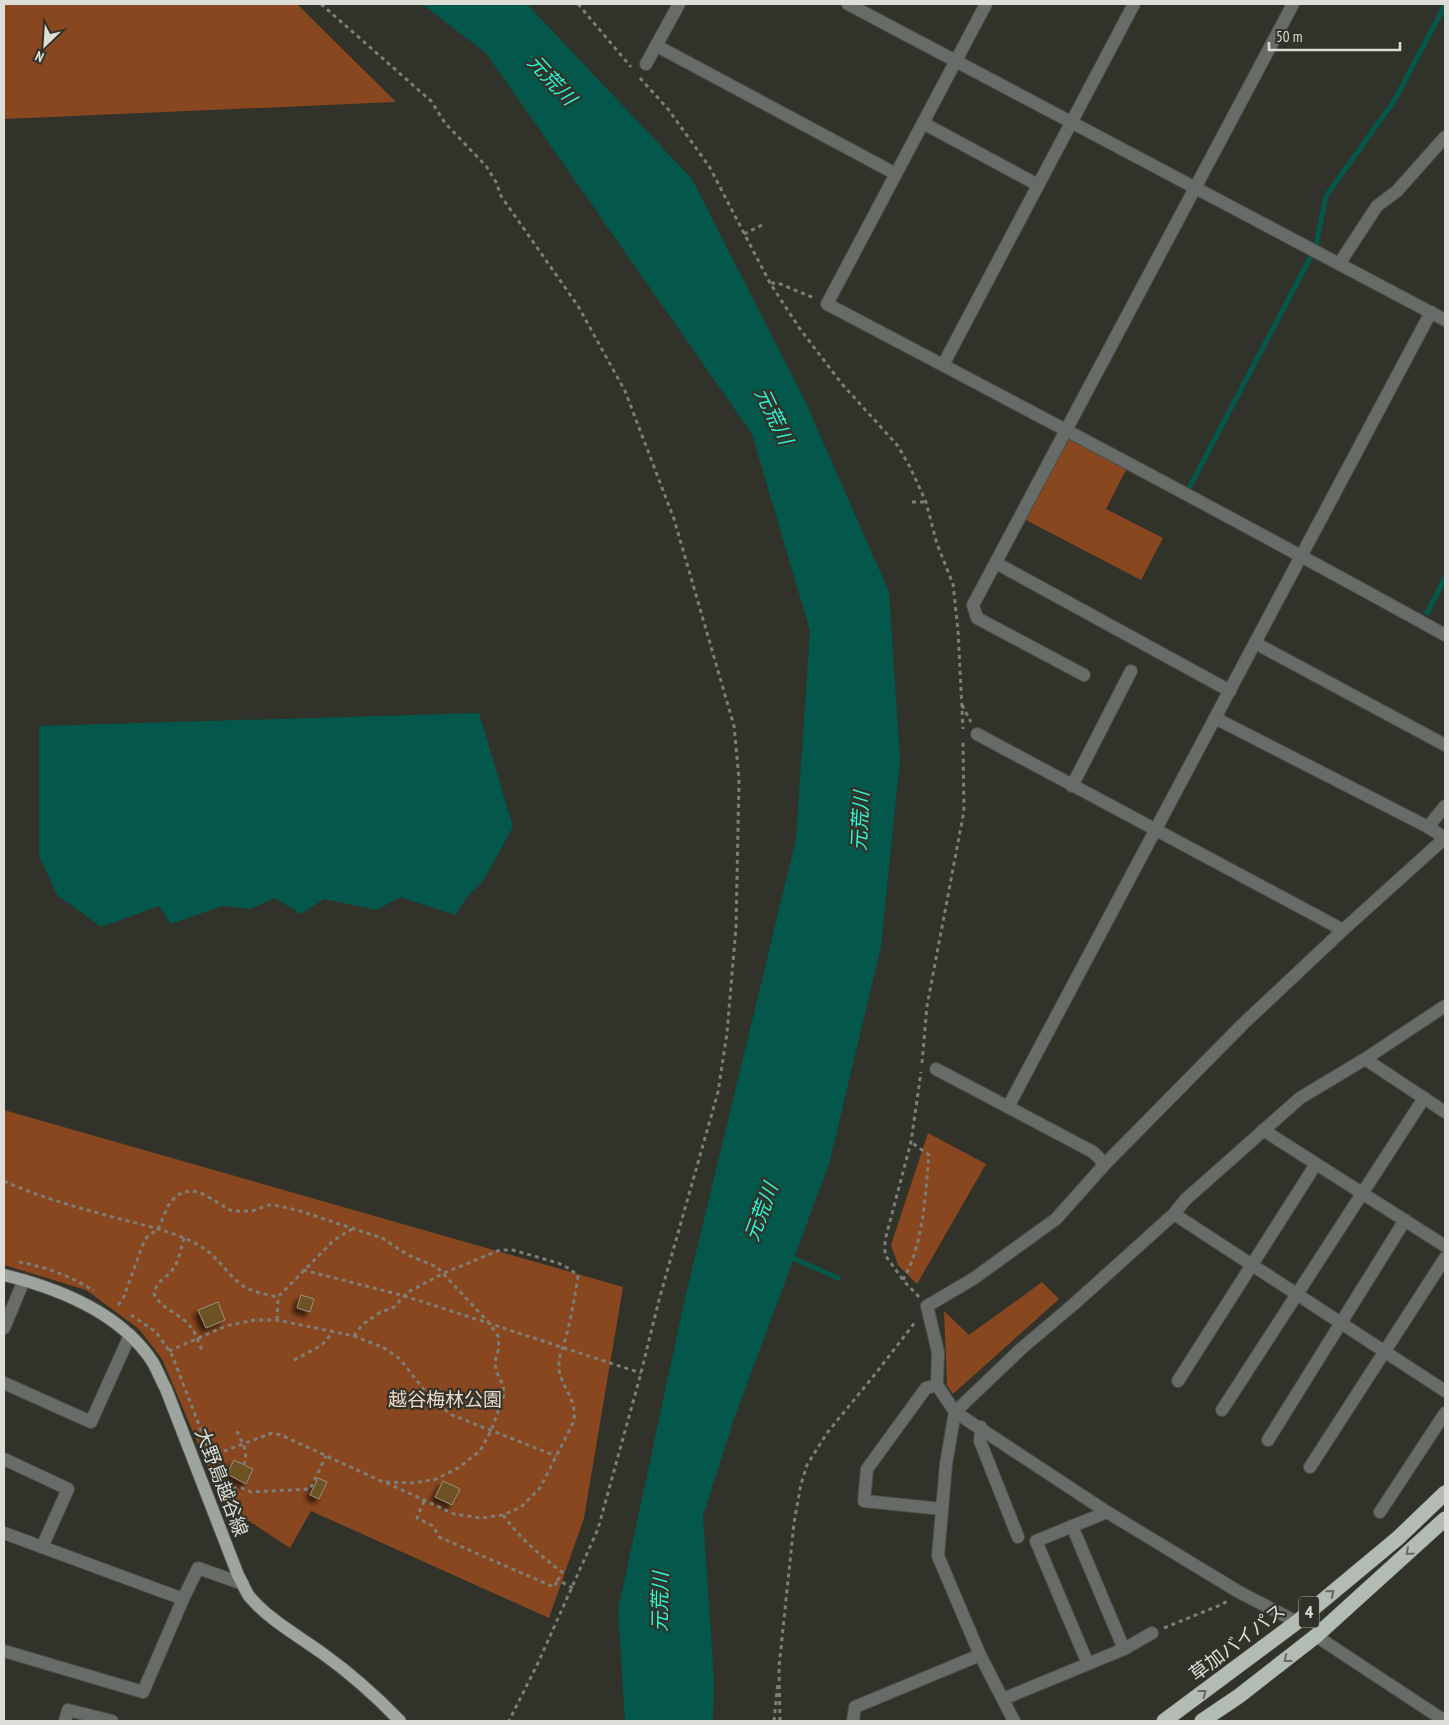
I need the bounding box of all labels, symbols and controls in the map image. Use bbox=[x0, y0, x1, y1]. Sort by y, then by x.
north arrow bbox=[20, 20, 70, 70]
scale bar bbox=[1269, 20, 1400, 52]
text: 50 m bbox=[1276, 27, 1302, 46]
text: N bbox=[32, 47, 47, 67]
water label: 元荒川 bbox=[522, 49, 583, 112]
water label: 元荒川 bbox=[749, 383, 800, 450]
water label: 元荒川 bbox=[845, 788, 875, 852]
water label: 元荒川 bbox=[739, 1177, 784, 1245]
park label: 越谷梅林公園 bbox=[388, 1387, 502, 1411]
street label: 大野島越谷線 bbox=[190, 1424, 254, 1540]
one-way arrow bbox=[1406, 1546, 1415, 1555]
water label: 元荒川 bbox=[646, 1570, 674, 1632]
one-way arrow bbox=[1326, 1590, 1335, 1599]
road number: 4 bbox=[1299, 1596, 1319, 1628]
street label: 草加バイパス bbox=[1184, 1598, 1290, 1686]
one-way arrow bbox=[1284, 1653, 1293, 1661]
one-way arrow bbox=[1197, 1690, 1207, 1699]

